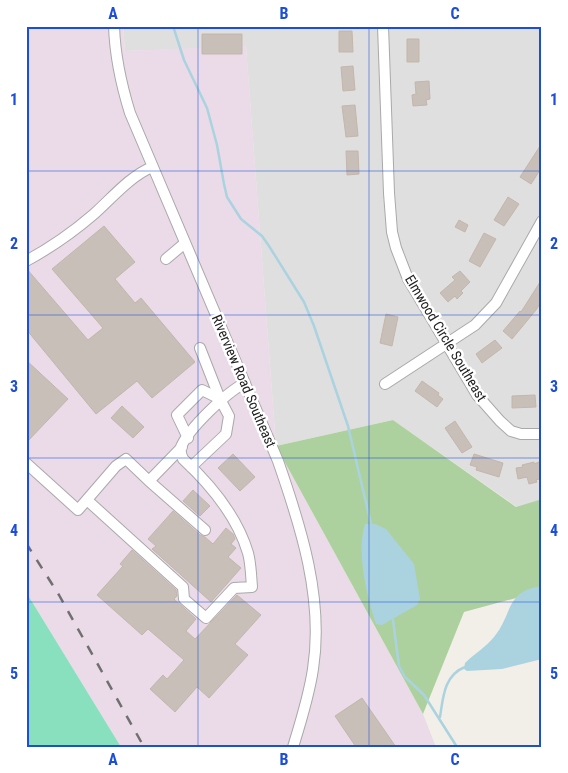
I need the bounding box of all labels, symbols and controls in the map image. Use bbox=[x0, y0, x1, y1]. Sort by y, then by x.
text: A bbox=[108, 4, 118, 23]
text: B bbox=[280, 4, 289, 23]
text: C bbox=[450, 4, 460, 23]
text: 1 bbox=[10, 90, 18, 109]
text: 1 bbox=[550, 90, 558, 109]
text: 2 bbox=[10, 234, 18, 253]
text: 2 bbox=[550, 234, 558, 253]
street label: Elmwood Circle Southeast bbox=[402, 272, 490, 404]
street label: Riverview Road Southeast bbox=[209, 312, 279, 450]
text: 3 bbox=[10, 377, 18, 396]
text: 3 bbox=[550, 377, 558, 396]
text: 4 bbox=[10, 521, 18, 540]
text: 4 bbox=[550, 521, 558, 540]
text: 5 bbox=[10, 664, 18, 683]
text: 5 bbox=[550, 664, 558, 683]
text: A bbox=[108, 750, 118, 769]
text: B bbox=[280, 750, 289, 769]
text: C bbox=[450, 750, 460, 769]

